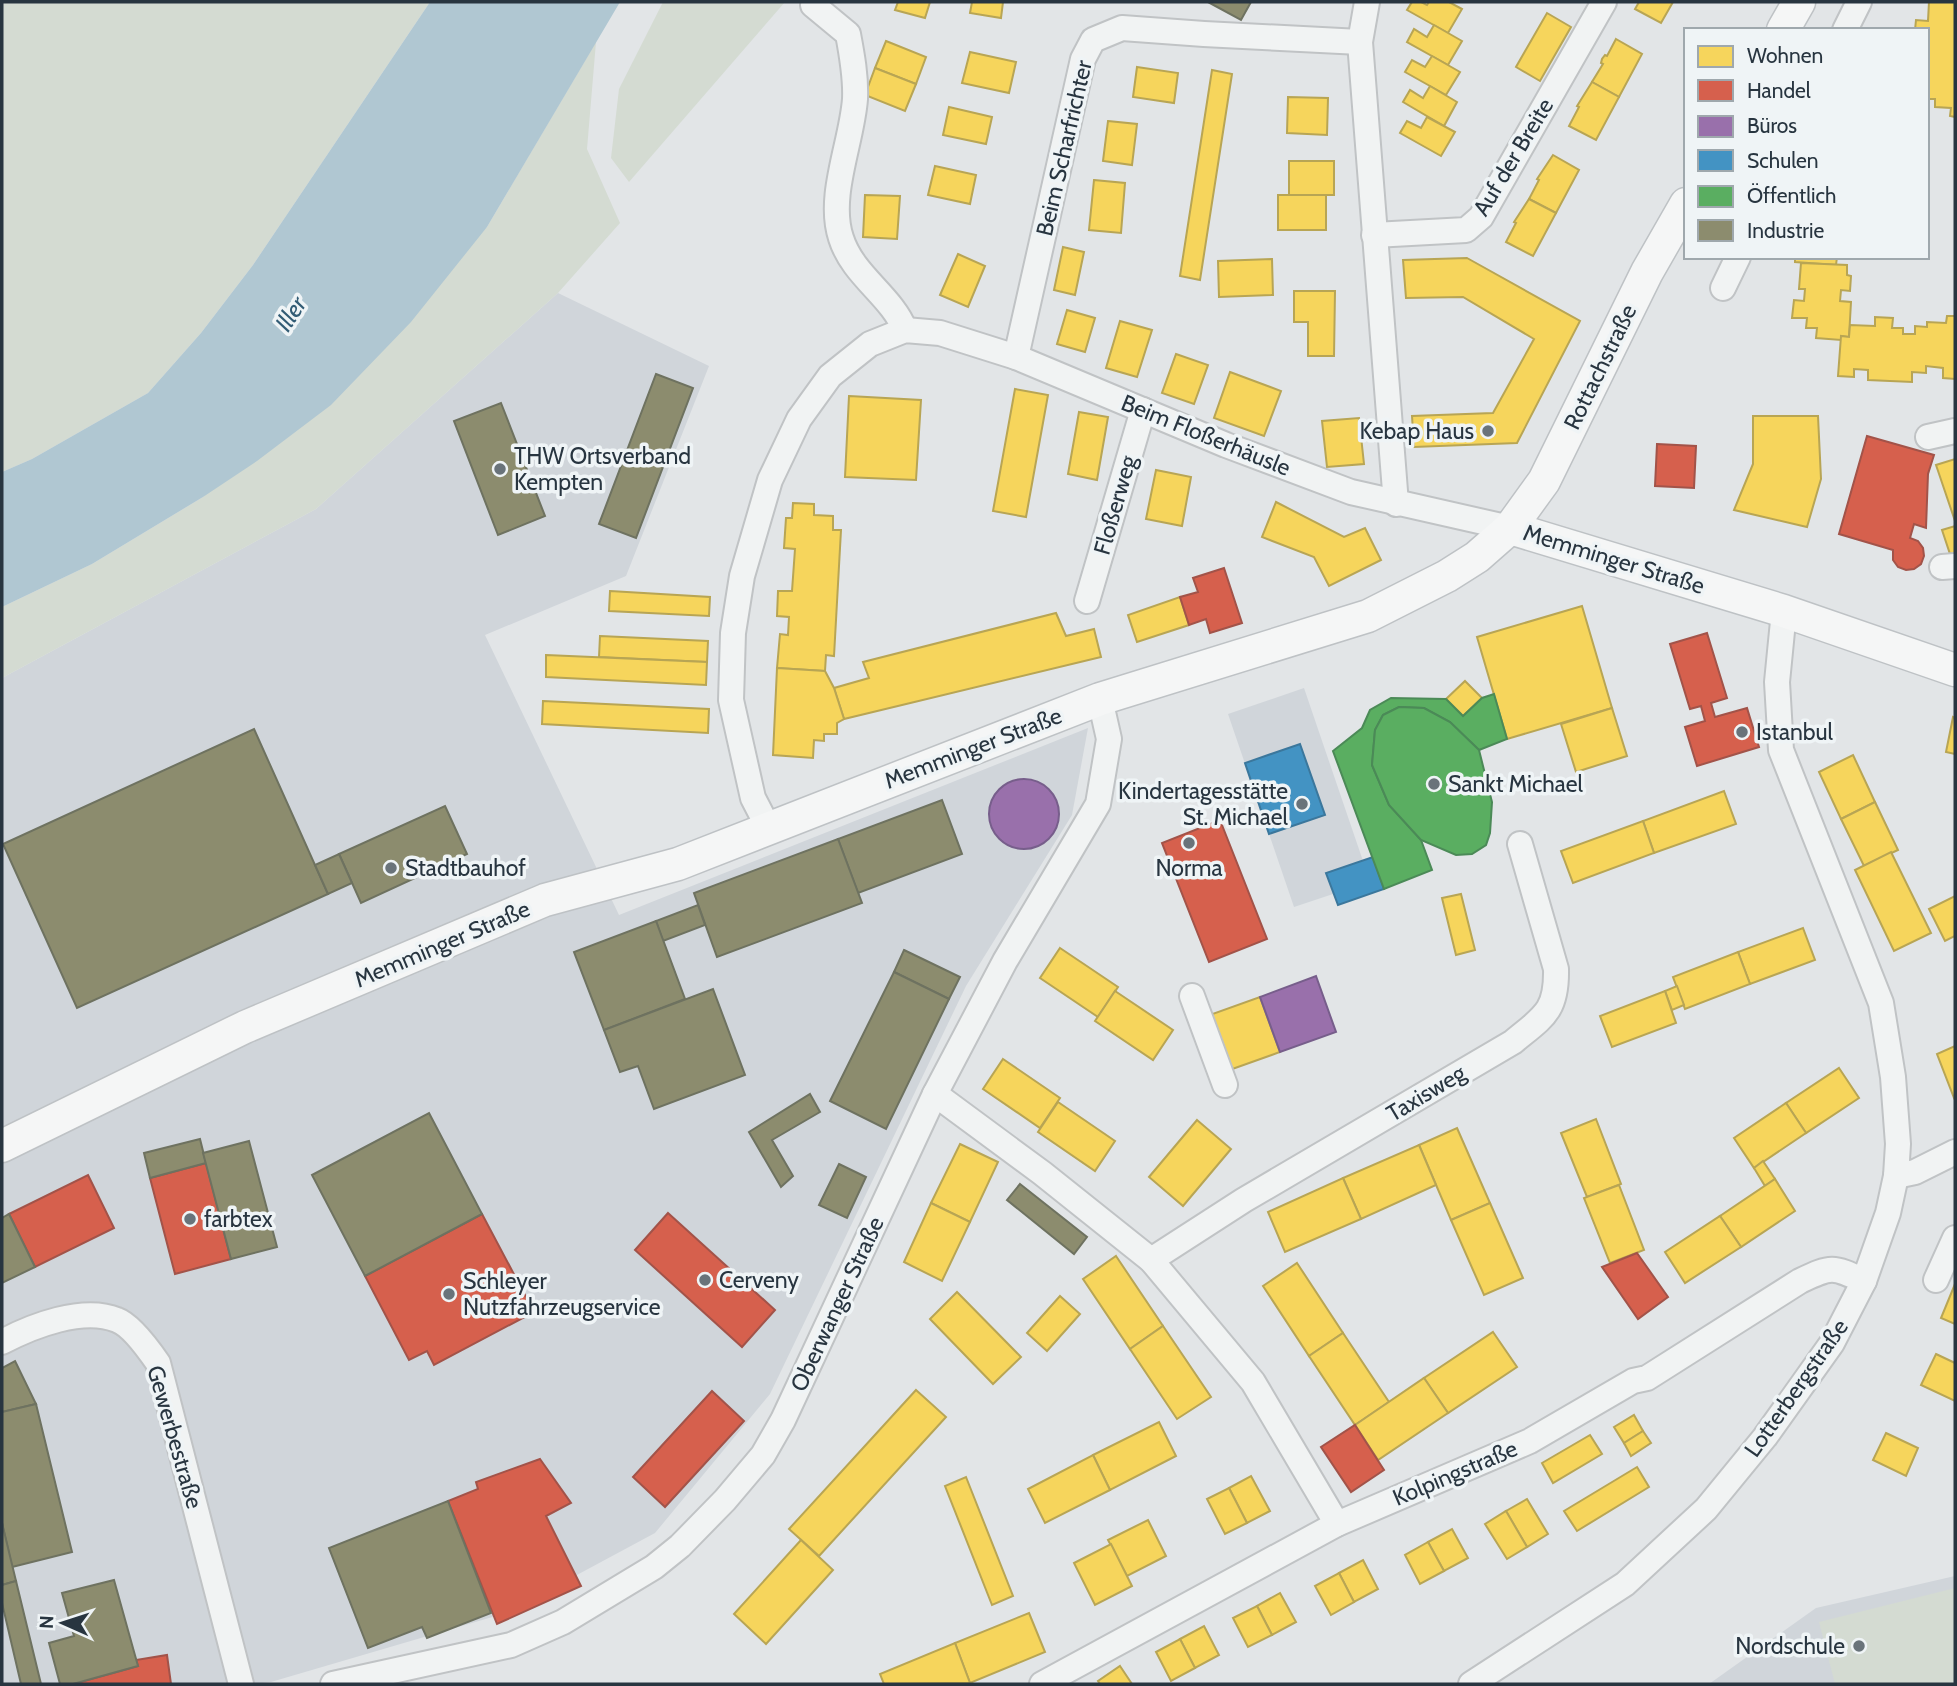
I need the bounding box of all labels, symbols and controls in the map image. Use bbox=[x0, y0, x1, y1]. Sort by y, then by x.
legend bbox=[1684, 28, 1929, 259]
text: Wohnen bbox=[1747, 43, 1823, 68]
street label: Beim Scharfrichter bbox=[1030, 57, 1098, 239]
text: Handel bbox=[1747, 78, 1811, 103]
street label: Auf der Breite bbox=[1467, 93, 1559, 221]
text: Büros bbox=[1747, 113, 1797, 138]
text: Schulen bbox=[1747, 148, 1819, 173]
text: Öffentlich bbox=[1747, 183, 1836, 208]
text: Industrie bbox=[1747, 218, 1824, 243]
water label: Iller bbox=[269, 290, 313, 336]
street label: Rottachstraße bbox=[1558, 300, 1642, 434]
street label: Beim Floßerhäusle bbox=[1117, 388, 1295, 482]
place label: Kebap Haus bbox=[1360, 417, 1474, 445]
marker: Kebap Haus bbox=[1480, 423, 1496, 439]
place label: THW Ortsverband Kempten bbox=[514, 442, 691, 496]
street label: Floßerweg bbox=[1087, 452, 1143, 558]
marker: THW Ortsverband Kempten bbox=[492, 461, 508, 477]
street label: Memminger Straße bbox=[1520, 518, 1708, 600]
street label: Memminger Straße bbox=[880, 701, 1066, 795]
place label: Istanbul bbox=[1756, 718, 1834, 746]
marker: Istanbul bbox=[1734, 724, 1750, 740]
place label: Sankt Michael bbox=[1448, 770, 1584, 798]
marker: Sankt Michael bbox=[1426, 776, 1442, 792]
place label: Kindertagesstätte St. Michael bbox=[1118, 777, 1289, 831]
marker: Kindertagesstätte St. Michael bbox=[1294, 796, 1310, 812]
marker: Norma bbox=[1181, 835, 1197, 851]
place label: Stadtbauhof bbox=[405, 854, 526, 882]
place label: Norma bbox=[1156, 854, 1223, 882]
marker: Stadtbauhof bbox=[383, 860, 399, 876]
street label: Memminger Straße bbox=[350, 894, 534, 994]
street label: Taxisweg bbox=[1382, 1058, 1471, 1127]
place label: farbtex bbox=[204, 1205, 273, 1233]
marker: farbtex bbox=[182, 1211, 198, 1227]
street label: Oberwanger Straße bbox=[784, 1212, 890, 1396]
place label: Cerveny bbox=[719, 1266, 799, 1294]
place label: Schleyer Nutzfahrzeugservice bbox=[463, 1267, 661, 1321]
marker: Cerveny bbox=[697, 1272, 713, 1288]
marker: Schleyer Nutzfahrzeugservice bbox=[441, 1286, 457, 1302]
street label: Lotterbergstraße bbox=[1738, 1314, 1854, 1462]
street label: Gewerbestraße bbox=[141, 1362, 209, 1512]
street label: Kolpingstraße bbox=[1388, 1434, 1522, 1512]
north arrow bbox=[28, 1588, 98, 1658]
text: N bbox=[35, 1615, 58, 1629]
place label: Nordschule bbox=[1735, 1632, 1845, 1660]
marker: Nordschule bbox=[1851, 1638, 1867, 1654]

